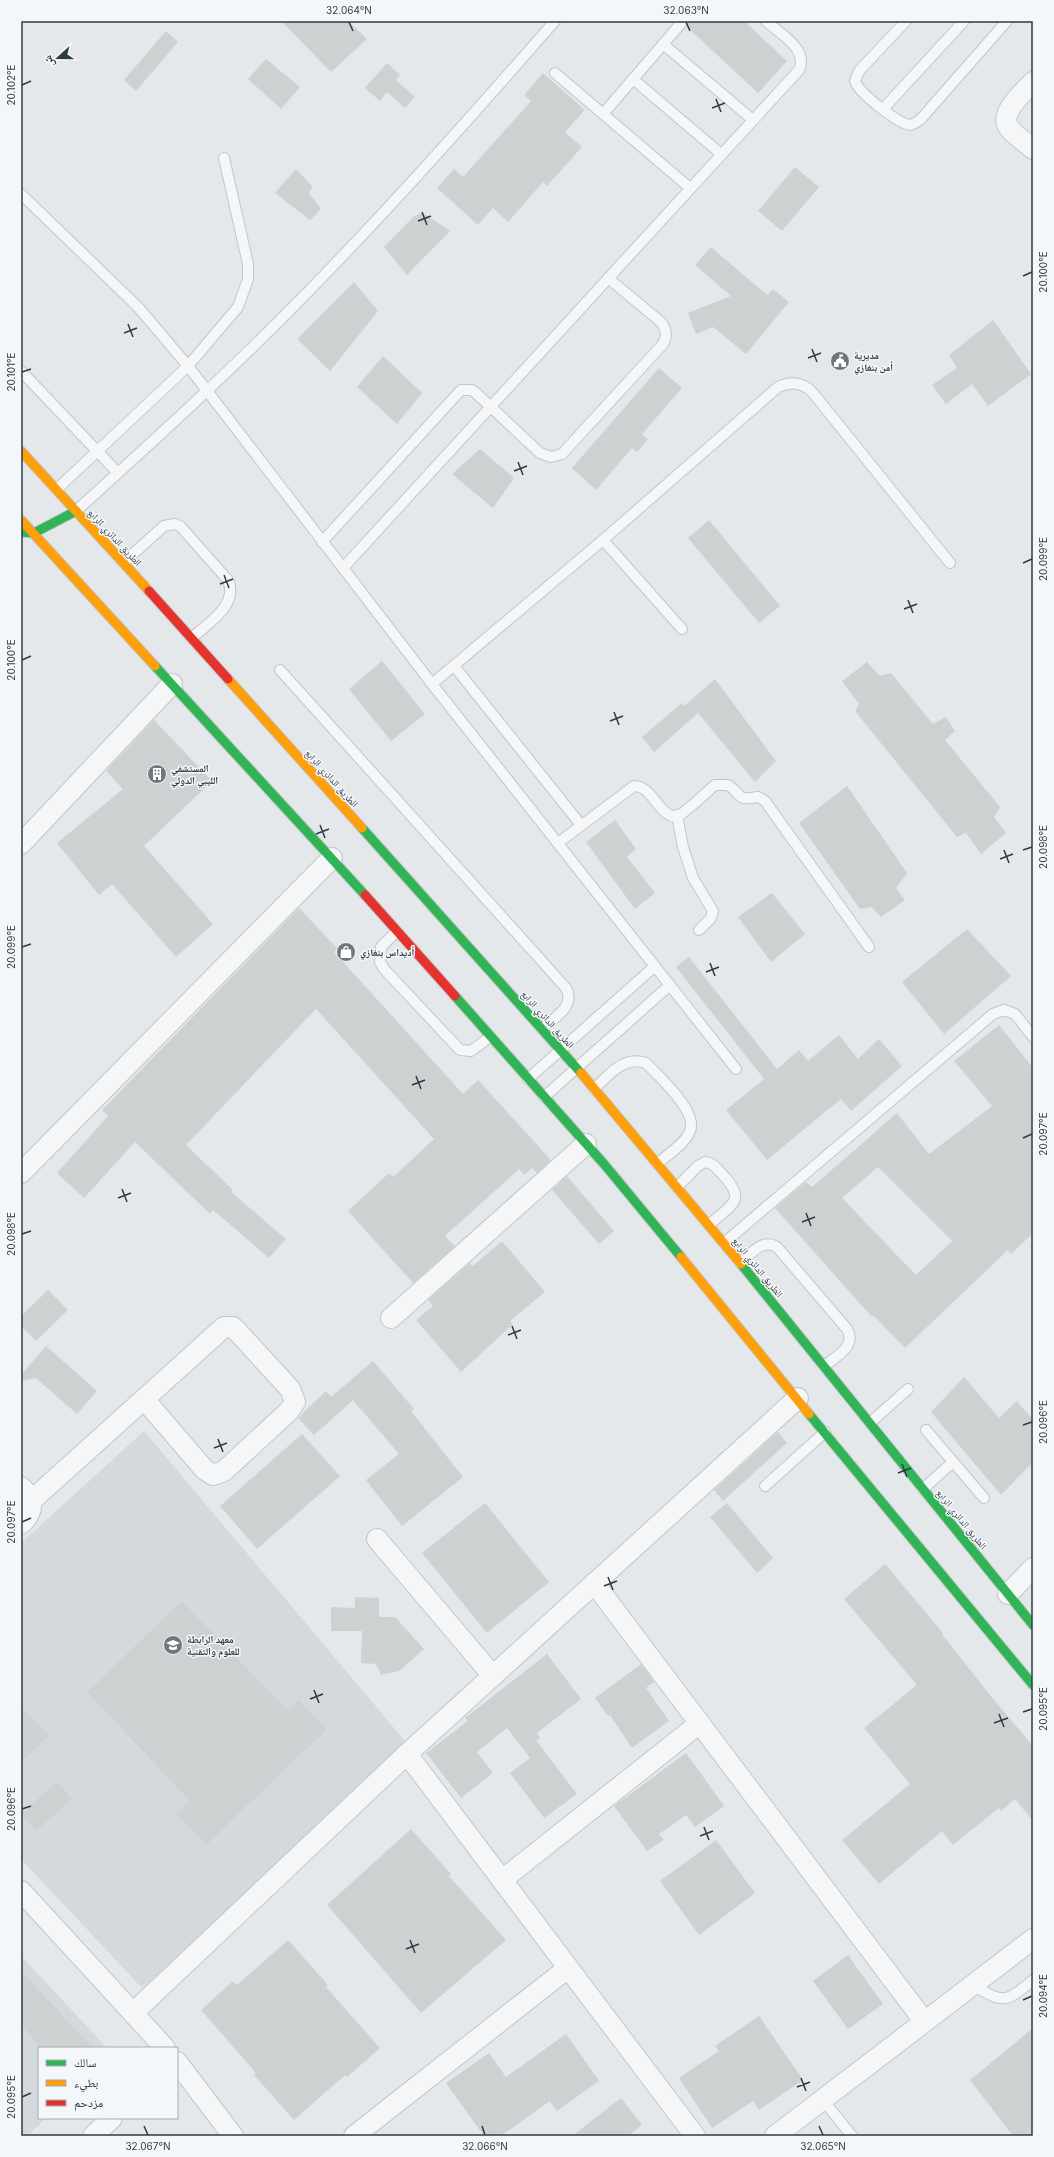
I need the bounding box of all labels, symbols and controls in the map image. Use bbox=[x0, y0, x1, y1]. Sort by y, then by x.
text: 32.064°N bbox=[326, 4, 372, 16]
text: 32.063°N bbox=[663, 4, 709, 16]
north arrow bbox=[38, 38, 78, 78]
text: ش bbox=[40, 53, 58, 70]
text: 20.102°E bbox=[5, 64, 17, 106]
text: 20.100°E bbox=[1037, 251, 1049, 293]
place label: مديرية أمن بنغازي bbox=[854, 349, 893, 375]
public building icon: مديرية أمن بنغازي bbox=[829, 350, 851, 372]
text: 20.101°E bbox=[5, 352, 17, 392]
street label: الطريق الدائري الرابع bbox=[84, 506, 144, 570]
text: 20.099°E bbox=[1037, 537, 1049, 581]
text: 20.100°E bbox=[5, 639, 17, 681]
street label: الطريق الدائري الرابع bbox=[301, 747, 361, 811]
place label: المستشفي الليبي الدولي bbox=[171, 762, 218, 788]
building icon: المستشفي الليبي الدولي bbox=[146, 763, 168, 785]
text: 20.098°E bbox=[1037, 825, 1049, 869]
text: 20.099°E bbox=[5, 925, 17, 969]
shop icon: أديداس بنغازي bbox=[335, 941, 357, 963]
place label: أديداس بنغازي bbox=[360, 946, 415, 960]
street label: الطريق الدائري الرابع bbox=[517, 988, 577, 1052]
text: 20.097°E bbox=[1037, 1112, 1049, 1156]
text: 20.098°E bbox=[5, 1212, 17, 1256]
street label: الطريق الدائري الرابع bbox=[728, 1235, 786, 1301]
text: 20.096°E bbox=[1037, 1400, 1049, 1444]
street label: الطريق الدائري الرابع bbox=[932, 1487, 990, 1553]
text: 20.097°E bbox=[5, 1500, 17, 1544]
place label: معهد الرابطة للعلوم والتقنية bbox=[187, 1633, 240, 1658]
school or university icon: معهد الرابطة للعلوم والتقنية bbox=[162, 1634, 184, 1656]
text: 20.095°E bbox=[1037, 1687, 1049, 1731]
text: 20.096°E bbox=[5, 1787, 17, 1831]
text: 20.094°E bbox=[1037, 1974, 1049, 2018]
legend bbox=[38, 2047, 178, 2119]
text: سالك bbox=[74, 2055, 96, 2070]
text: 20.095°E bbox=[5, 2075, 17, 2119]
text: بطيء bbox=[74, 2075, 98, 2093]
text: مزدحم bbox=[74, 2095, 103, 2111]
text: 32.067°N bbox=[125, 2140, 171, 2152]
text: 32.066°N bbox=[462, 2140, 508, 2152]
text: 32.065°N bbox=[800, 2140, 846, 2152]

